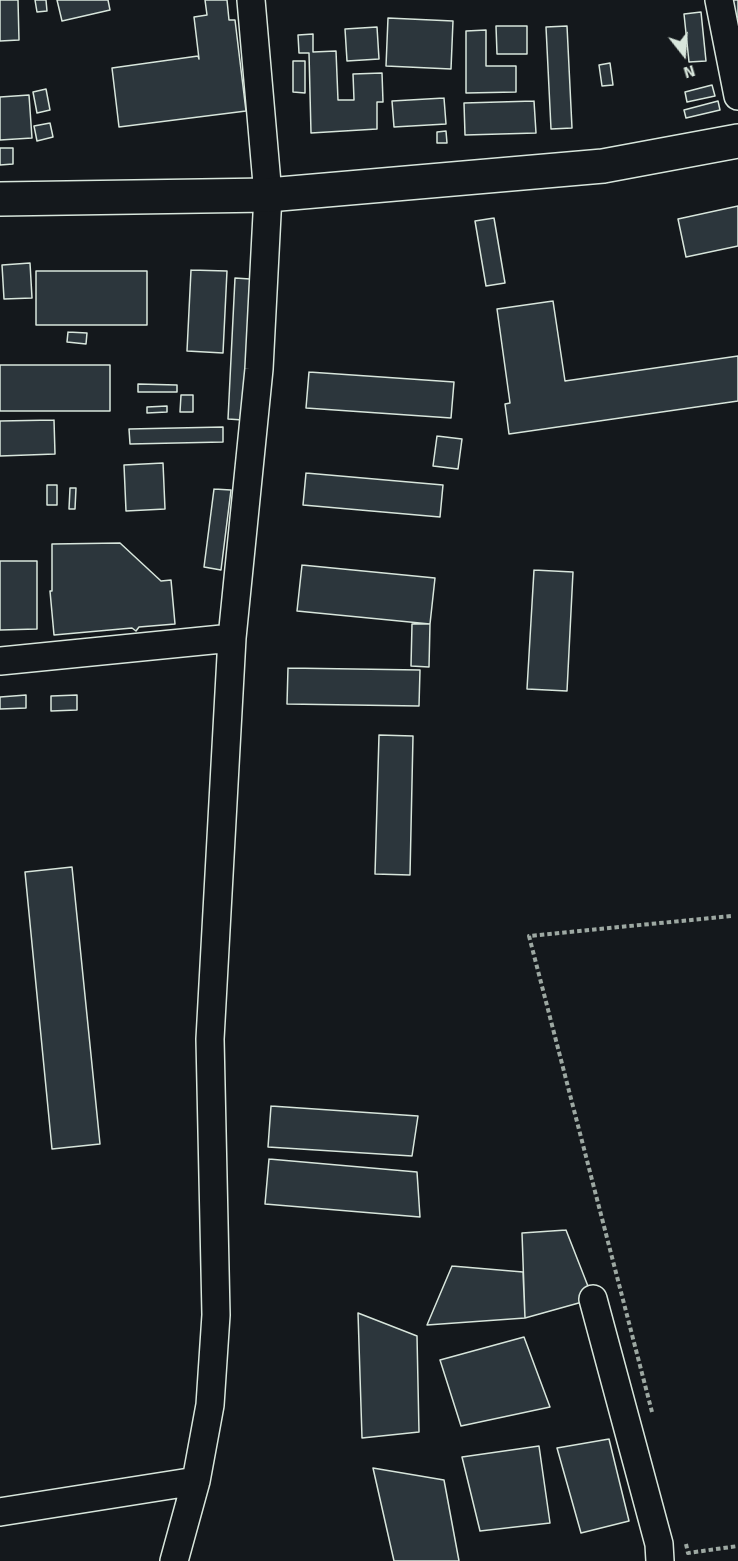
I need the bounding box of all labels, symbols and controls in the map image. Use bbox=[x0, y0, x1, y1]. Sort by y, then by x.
north arrow bbox=[654, 24, 714, 84]
text: N bbox=[681, 60, 698, 82]

